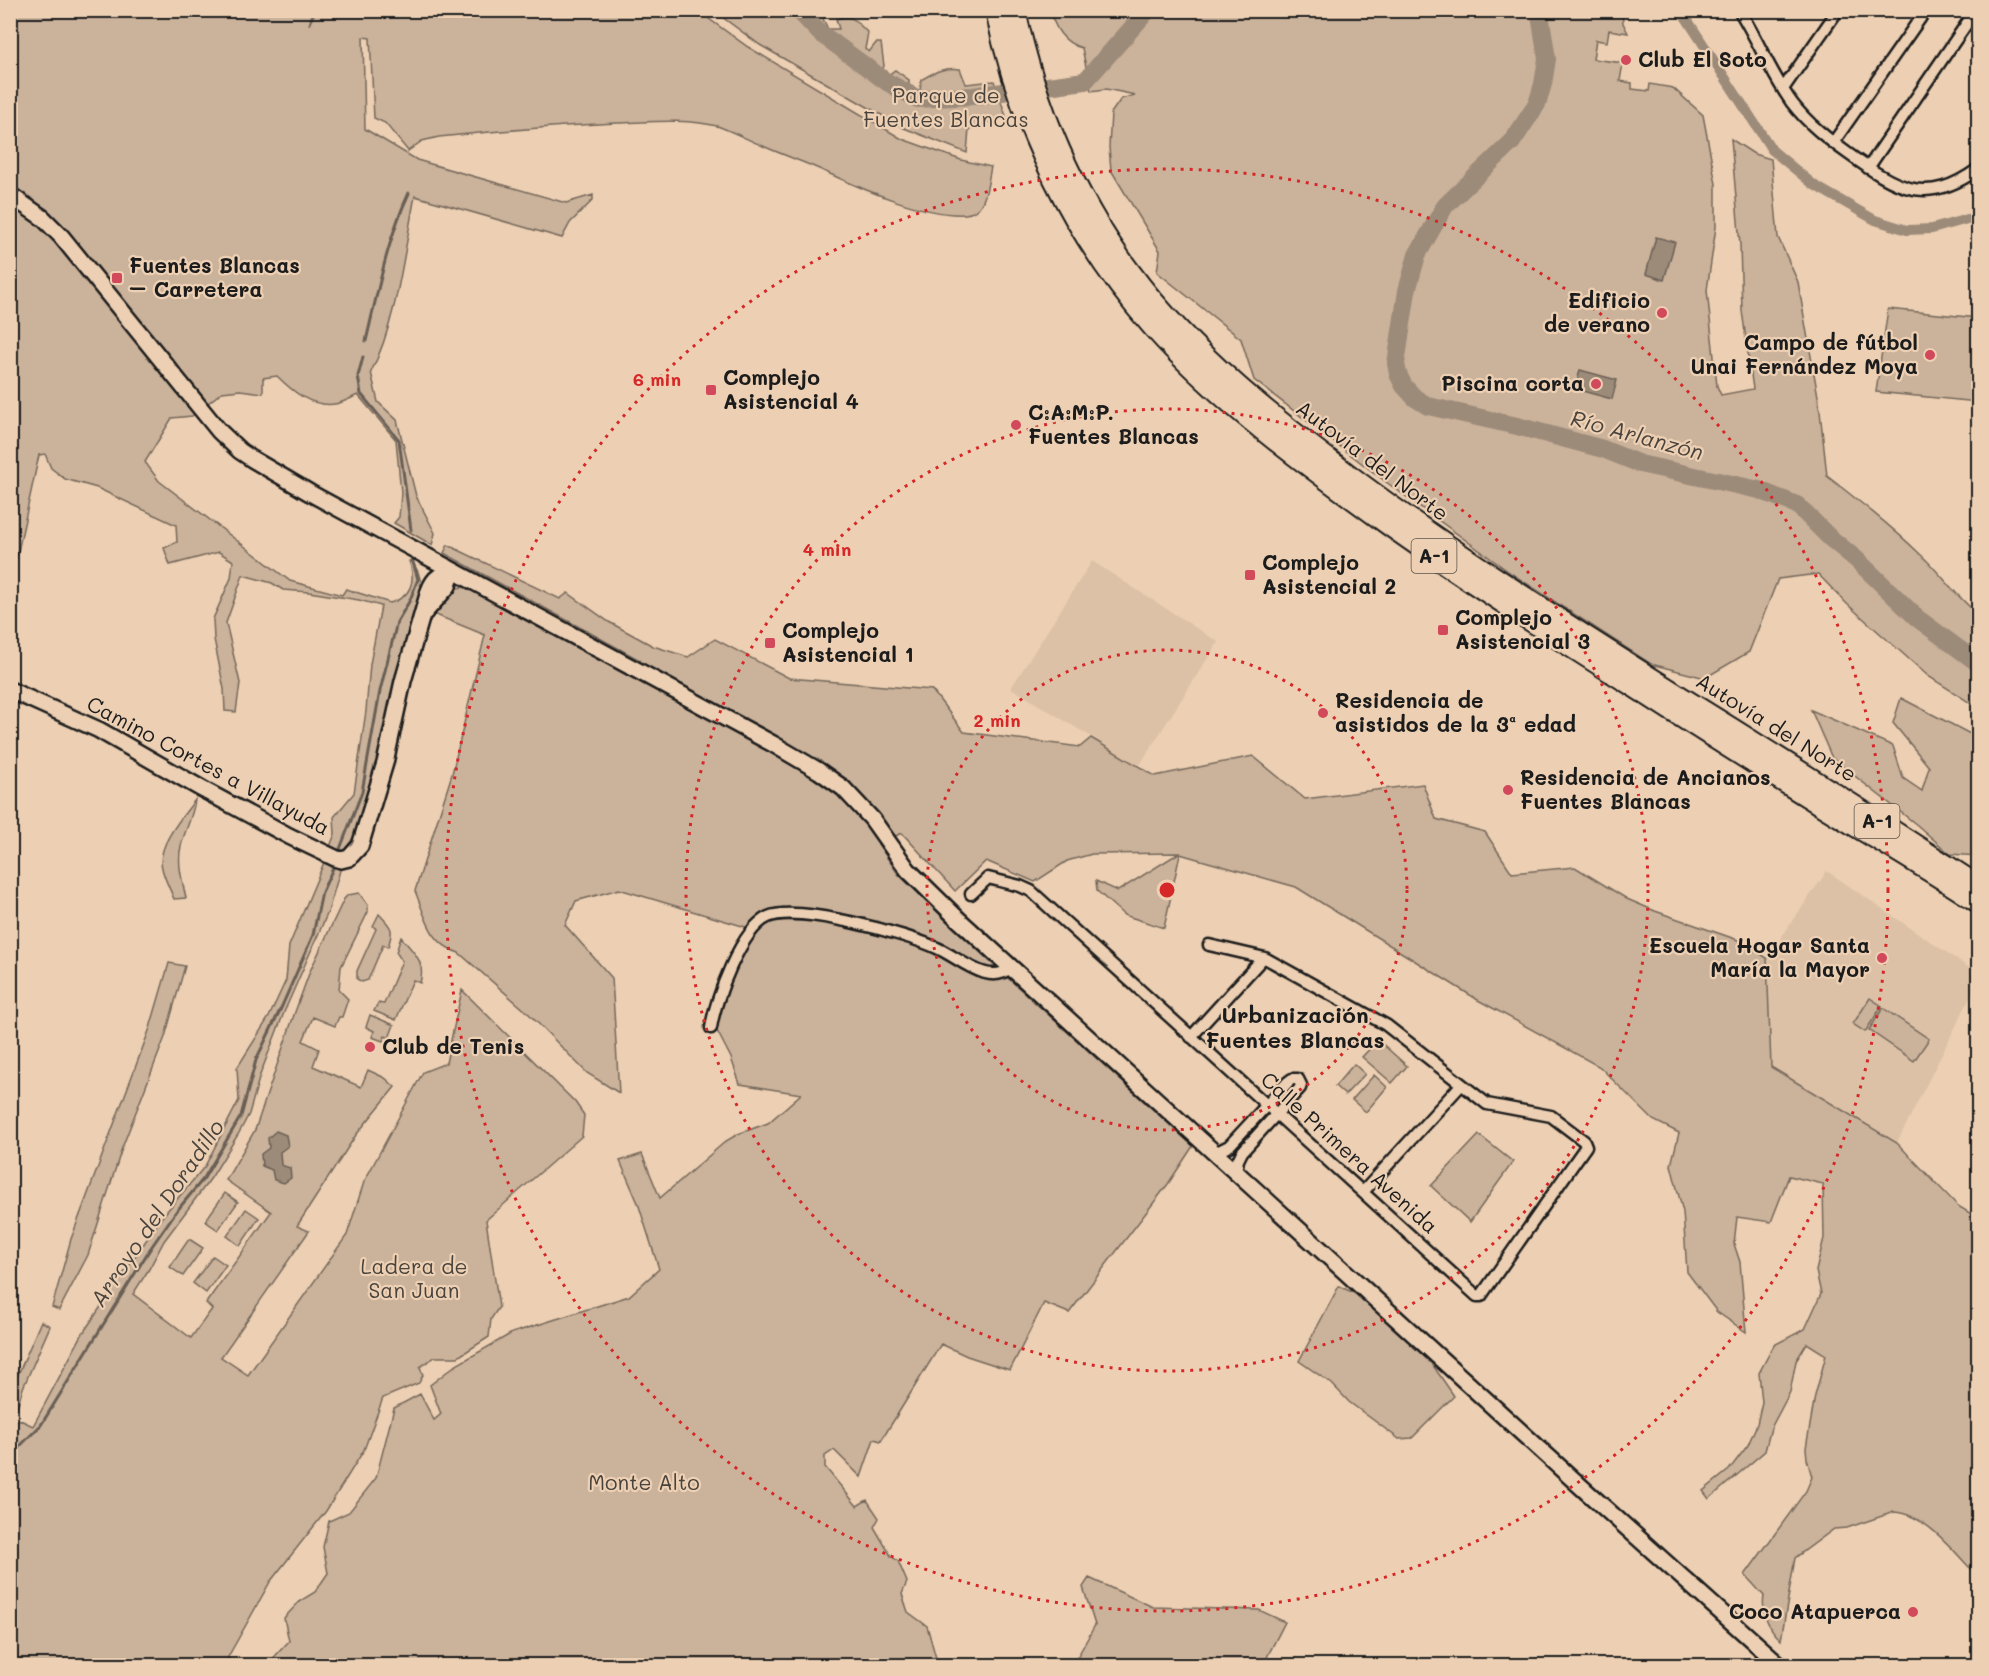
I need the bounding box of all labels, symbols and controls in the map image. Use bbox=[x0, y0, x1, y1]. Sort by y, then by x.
place label: Club El Soto bbox=[1638, 45, 1767, 72]
marker: Club El Soto bbox=[1619, 53, 1633, 67]
park label: Parque de Fuentes Blancas bbox=[863, 81, 1029, 132]
place label: Fuentes Blancas – Carretera bbox=[129, 251, 300, 302]
marker: Fuentes Blancas – Carretera bbox=[110, 271, 124, 285]
place label: Edificio de verano bbox=[1544, 286, 1650, 337]
marker: Edificio de verano bbox=[1655, 306, 1669, 320]
place label: Campo de fútbol Unai Fernández Moya bbox=[1690, 328, 1918, 380]
marker: Campo de fútbol Unai Fernández Moya bbox=[1923, 348, 1937, 362]
place label: Complejo Asistencial 4 bbox=[723, 363, 859, 414]
text: 6 min bbox=[633, 367, 681, 391]
place label: Piscina corta bbox=[1441, 369, 1584, 396]
marker: Piscina corta bbox=[1589, 377, 1603, 391]
marker: Complejo Asistencial 4 bbox=[704, 383, 718, 397]
street label: Autovía del Norte bbox=[1291, 394, 1455, 526]
place label: C:A:M:P. Fuentes Blancas bbox=[1028, 398, 1199, 449]
water label: Río Arlanzón bbox=[1568, 403, 1707, 466]
marker: C:A:M:P. Fuentes Blancas bbox=[1009, 418, 1023, 432]
text: 4 min bbox=[803, 537, 851, 561]
road number: A-1 bbox=[1412, 539, 1456, 573]
place label: Complejo Asistencial 2 bbox=[1262, 548, 1396, 599]
marker: Complejo Asistencial 2 bbox=[1243, 568, 1257, 582]
place label: Complejo Asistencial 3 bbox=[1455, 603, 1590, 654]
place label: Complejo Asistencial 1 bbox=[782, 616, 914, 667]
marker: Complejo Asistencial 3 bbox=[1436, 623, 1450, 637]
marker: Complejo Asistencial 1 bbox=[763, 636, 777, 650]
street label: Autovía del Norte bbox=[1692, 666, 1862, 787]
place label: Residencia de asistidos de la 3ª edad bbox=[1335, 686, 1576, 737]
street label: Camino Cortes a Villayuda bbox=[83, 689, 335, 840]
marker: Residencia de asistidos de la 3ª edad bbox=[1316, 706, 1330, 720]
text: 2 min bbox=[973, 708, 1021, 732]
place label: Residencia de Ancianos Fuentes Blancas bbox=[1520, 763, 1771, 814]
marker: Residencia de Ancianos Fuentes Blancas bbox=[1501, 783, 1515, 797]
road number: A-1 bbox=[1854, 804, 1900, 838]
centre of rings bbox=[1157, 880, 1177, 900]
place label: Escuela Hogar Santa María la Mayor bbox=[1649, 931, 1870, 983]
marker: Escuela Hogar Santa María la Mayor bbox=[1875, 951, 1889, 965]
district label: Urbanización Fuentes Blancas bbox=[1206, 1000, 1385, 1054]
place label: Club de Tenis bbox=[382, 1032, 524, 1059]
marker: Club de Tenis bbox=[363, 1040, 377, 1054]
street label: Calle Primera Avenida bbox=[1256, 1065, 1444, 1239]
water label: Arroyo del Doradillo bbox=[83, 1114, 230, 1312]
park label: Ladera de San Juan bbox=[360, 1252, 468, 1303]
park label: Monte Alto bbox=[588, 1468, 700, 1495]
place label: Coco Atapuerca bbox=[1729, 1597, 1901, 1624]
marker: Coco Atapuerca bbox=[1906, 1605, 1920, 1619]

